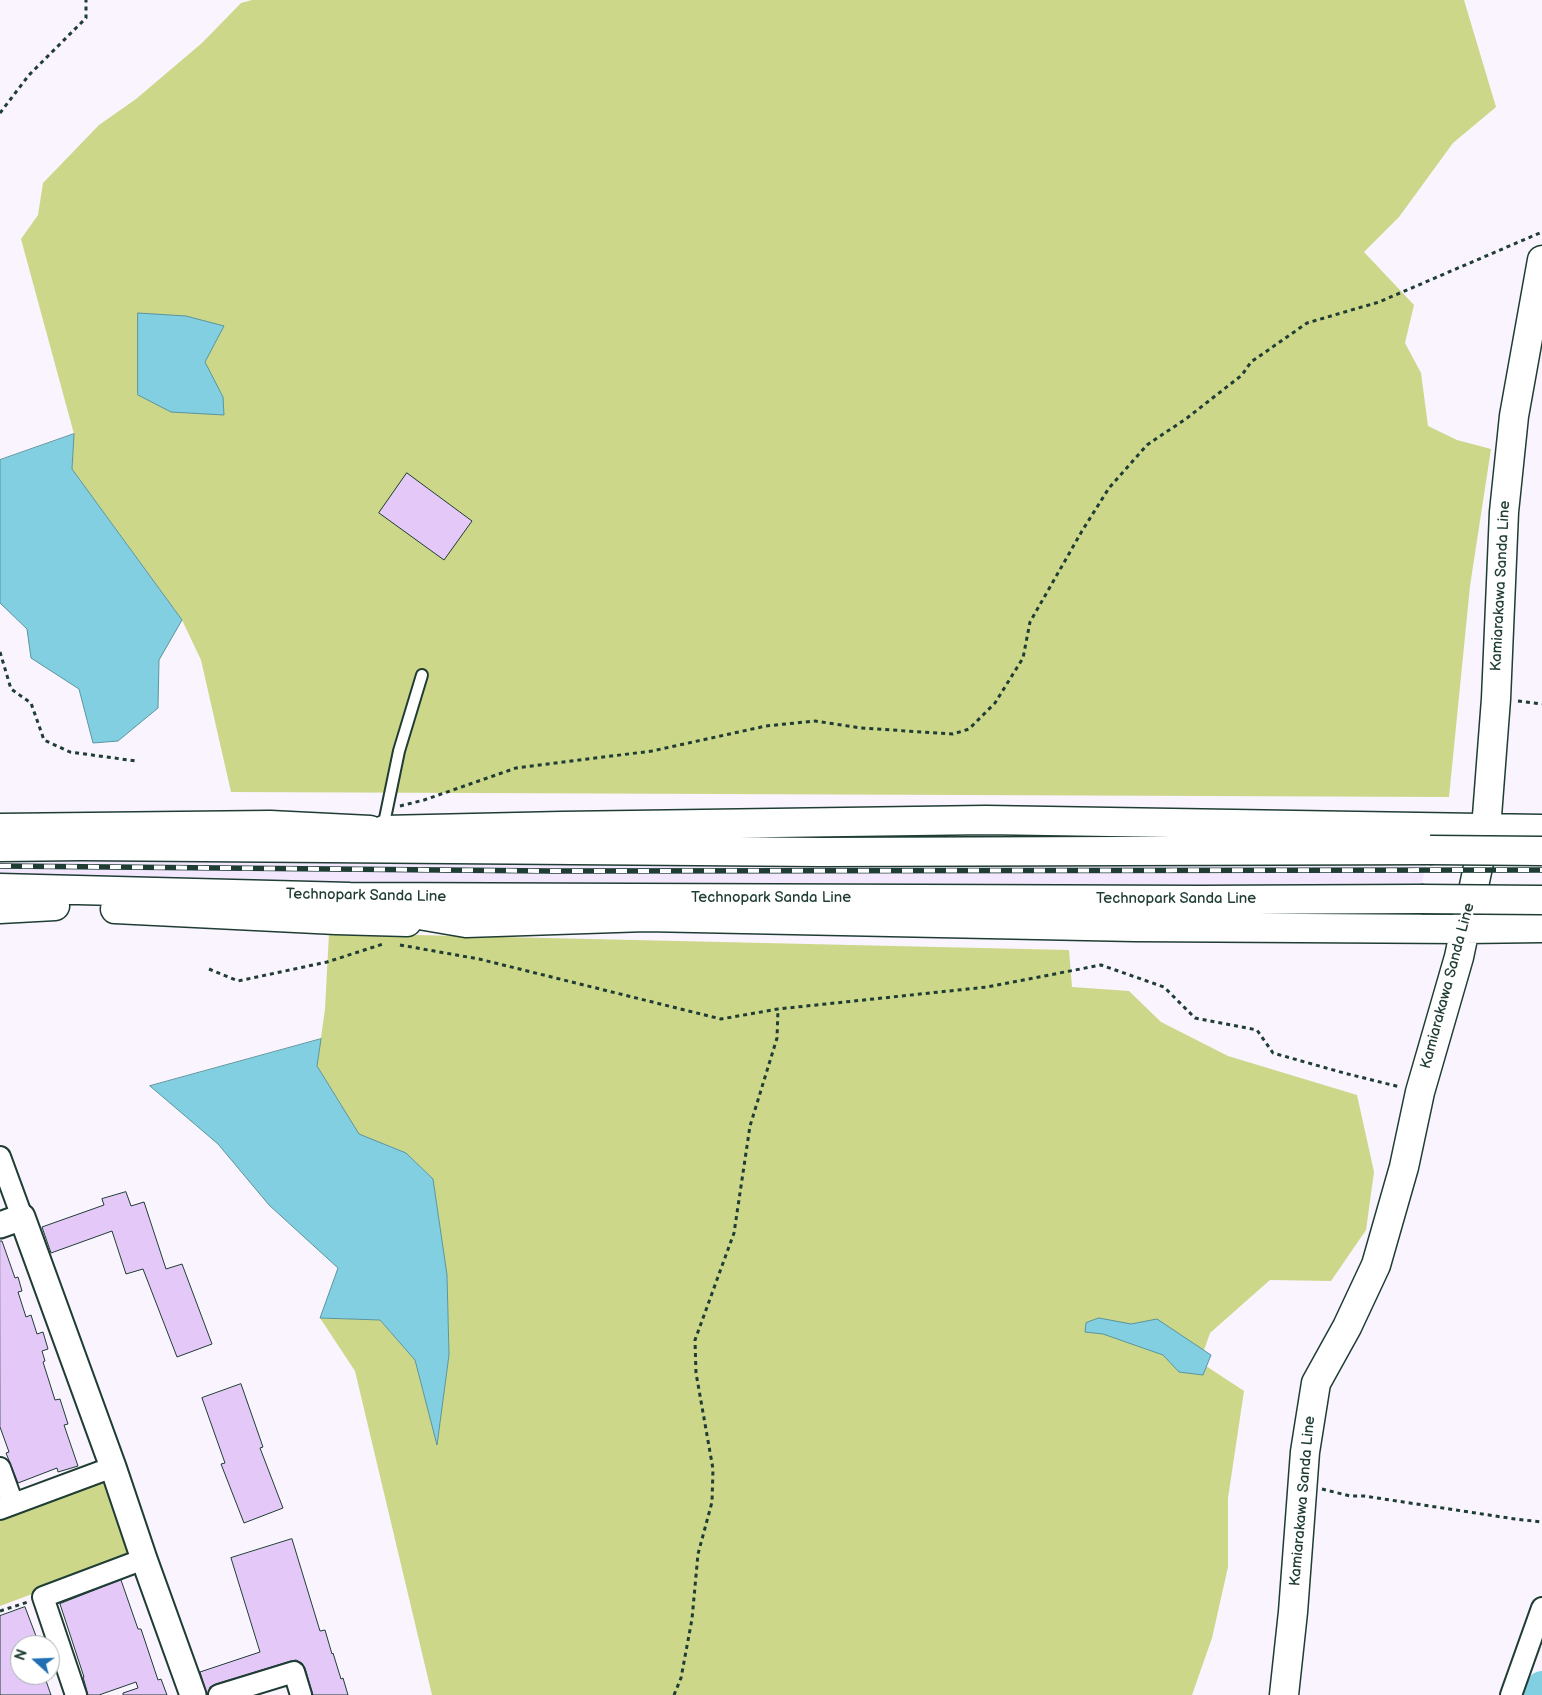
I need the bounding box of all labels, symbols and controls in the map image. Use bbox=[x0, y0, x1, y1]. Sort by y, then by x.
street label: Kamiarakawa Sanda Line bbox=[1488, 500, 1514, 672]
street label: Technopark Sanda Line bbox=[286, 886, 446, 906]
street label: Technopark Sanda Line bbox=[691, 889, 851, 907]
street label: Technopark Sanda Line bbox=[1096, 890, 1256, 908]
street label: Kamiarakawa Sanda Line bbox=[1417, 901, 1479, 1071]
street label: Kamiarakawa Sanda Line bbox=[1287, 1415, 1319, 1587]
north arrow bbox=[10, 1635, 60, 1685]
text: N bbox=[12, 1647, 31, 1663]

